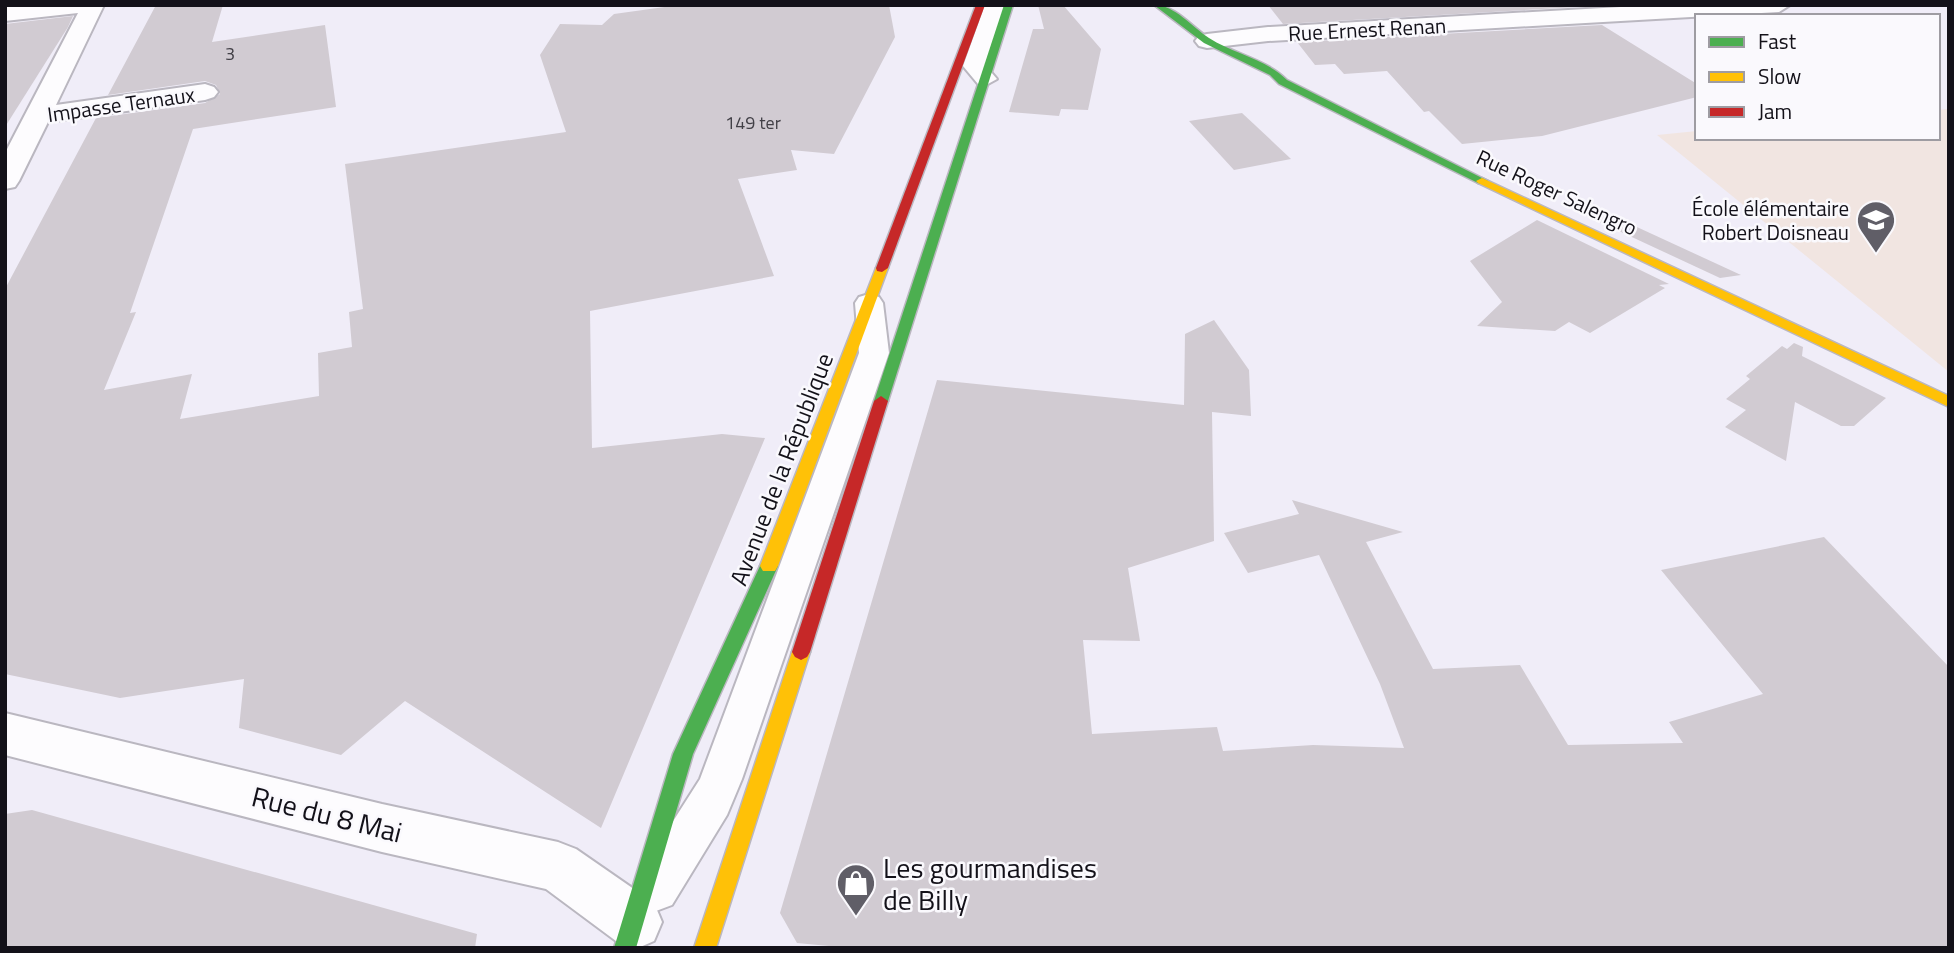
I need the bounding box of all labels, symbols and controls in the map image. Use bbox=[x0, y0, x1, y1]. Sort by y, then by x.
street label: Rue Ernest Renan bbox=[1287, 9, 1447, 49]
legend bbox=[1695, 14, 1940, 140]
text: Fast bbox=[1758, 25, 1797, 57]
house number: 3 bbox=[225, 40, 235, 67]
text: Slow bbox=[1758, 60, 1801, 92]
street label: Impasse Ternaux bbox=[45, 78, 197, 130]
text: Jam bbox=[1758, 95, 1792, 127]
house number: 149 ter bbox=[725, 109, 781, 136]
street label: Rue Roger Salengro bbox=[1471, 141, 1643, 243]
place label: École élémentaire Robert Doisneau bbox=[1692, 192, 1849, 248]
school or university icon: École élémentaire Robert Doisneau bbox=[1855, 199, 1897, 254]
street label: Avenue de la République bbox=[720, 348, 842, 590]
street label: Rue du 8 Mai bbox=[247, 775, 407, 853]
place label: Les gourmandises de Billy bbox=[883, 846, 1097, 921]
shop icon: Les gourmandises de Billy bbox=[835, 862, 877, 917]

